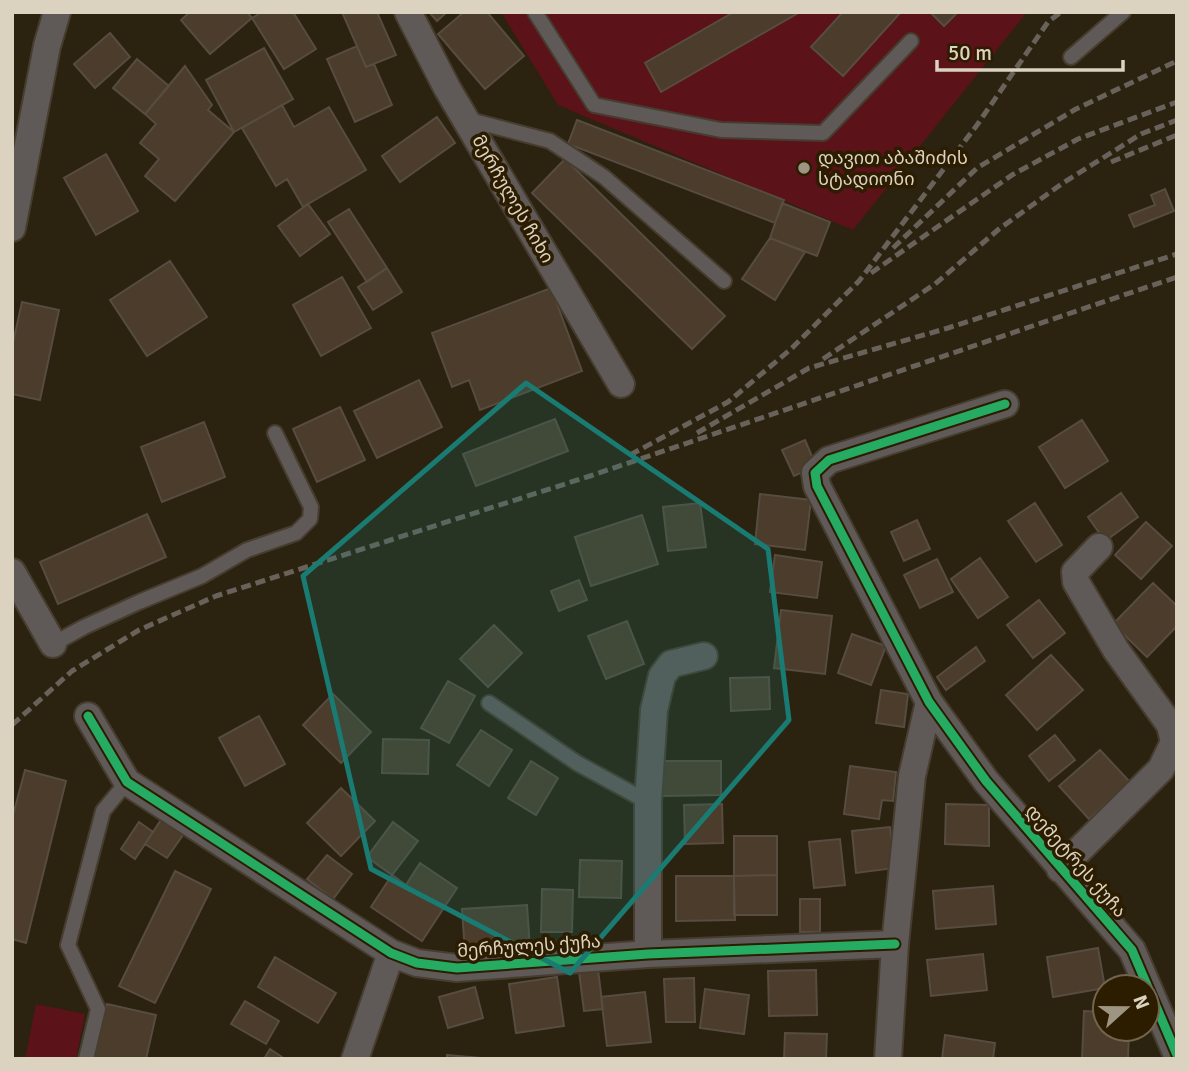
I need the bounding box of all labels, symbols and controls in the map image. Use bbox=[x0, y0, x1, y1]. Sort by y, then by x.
scale bar bbox=[937, 28, 1122, 72]
text: 50 m bbox=[948, 40, 992, 66]
street label: მერჩულეს ჩიხი bbox=[467, 131, 559, 267]
place label: დავით აბაშიძის სტადიონი bbox=[818, 147, 968, 190]
marker: დავით აბაშიძის სტადიონი bbox=[796, 160, 812, 176]
street label: დემეტრეს ქუჩა bbox=[1021, 800, 1131, 922]
street label: მერჩულეს ქუჩა bbox=[456, 930, 602, 962]
north arrow bbox=[1091, 973, 1161, 1043]
text: N bbox=[1127, 992, 1155, 1013]

